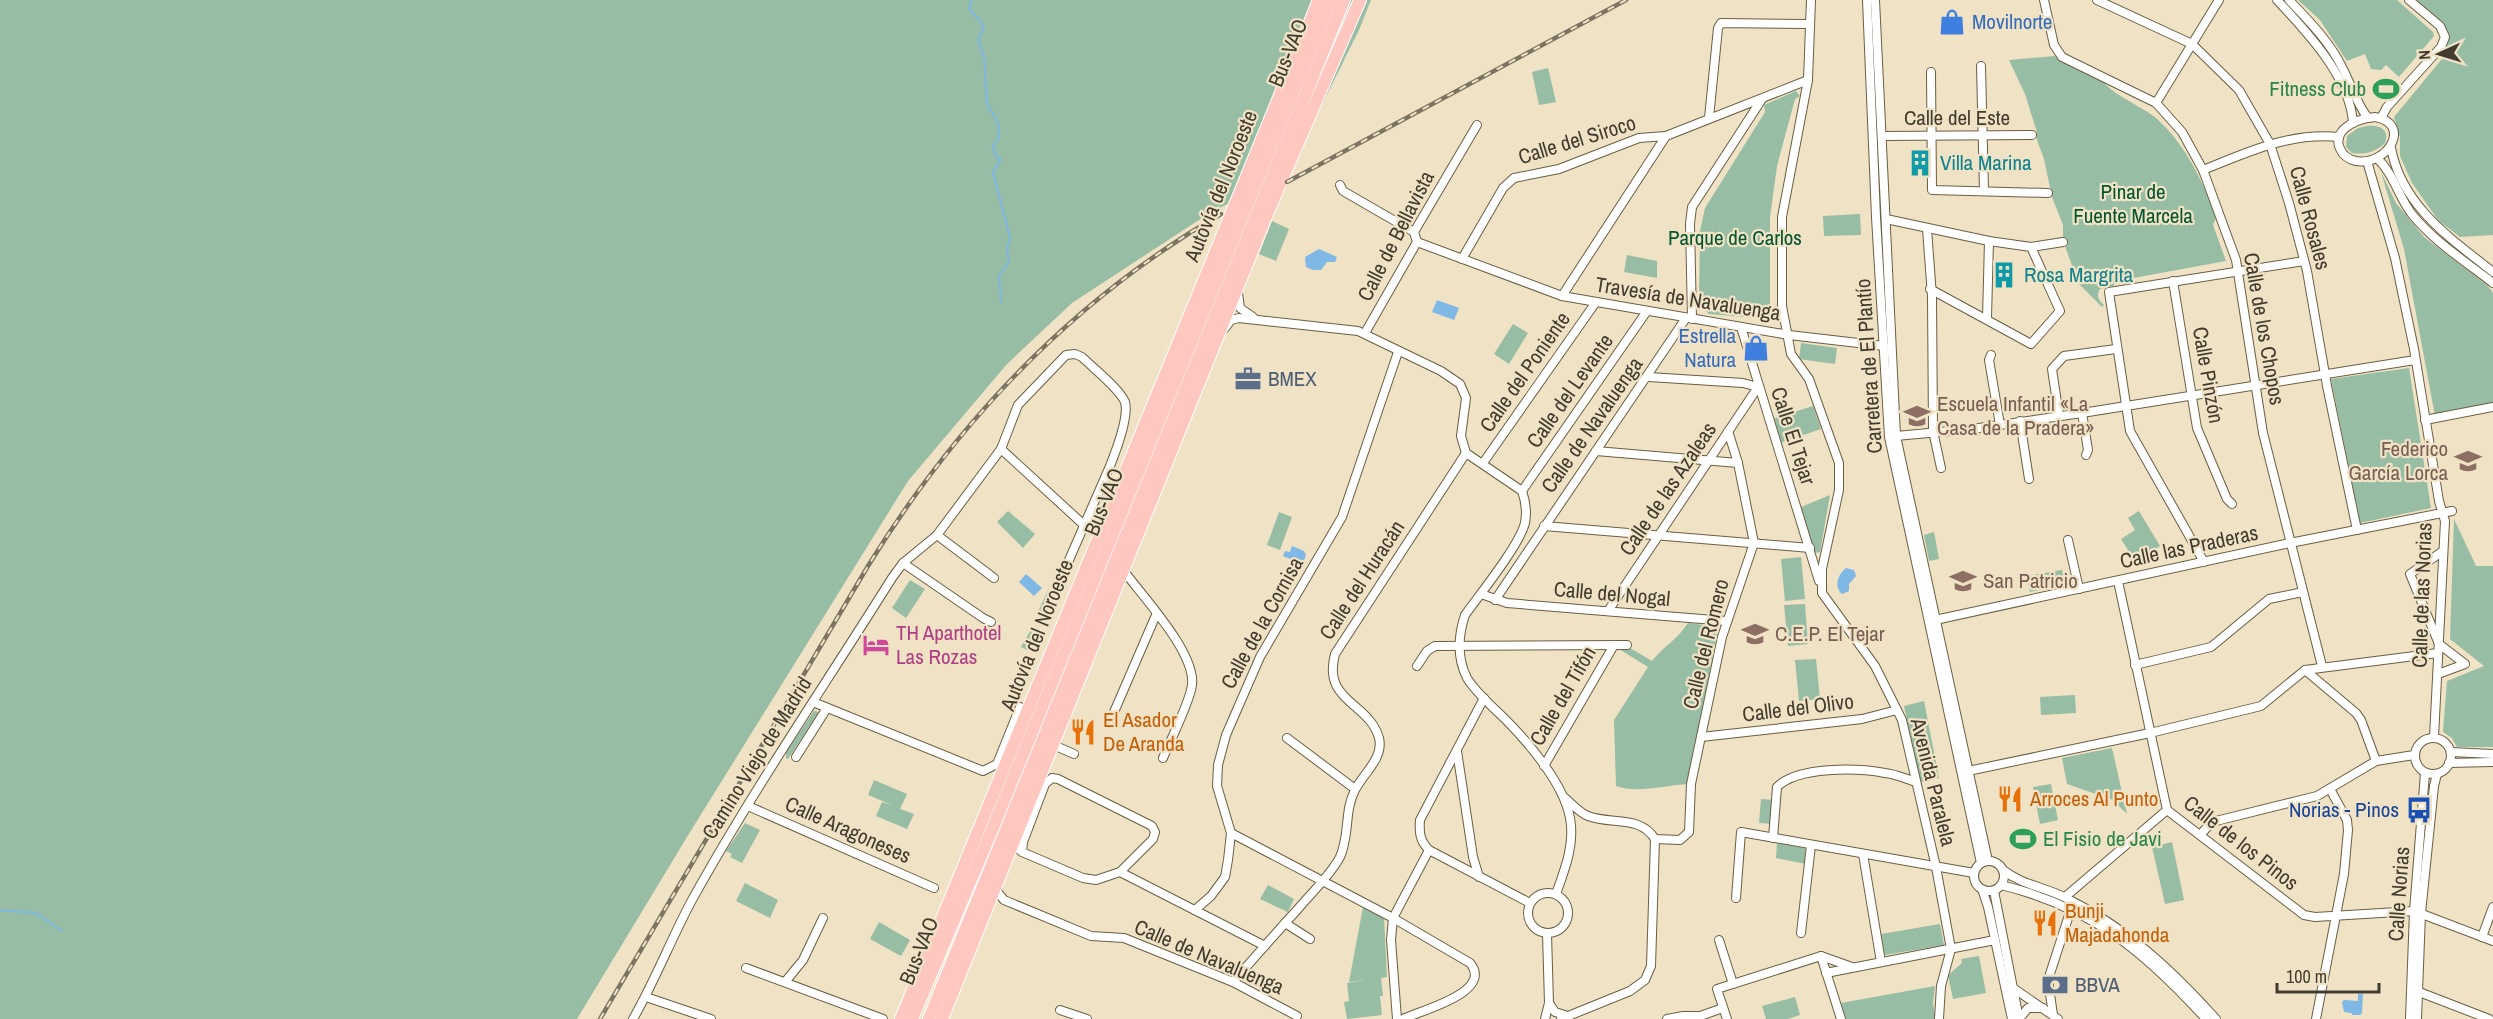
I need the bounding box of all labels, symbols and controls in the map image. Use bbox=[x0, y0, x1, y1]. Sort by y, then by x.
shop icon: Movilnorte bbox=[1937, 7, 1967, 37]
place label: Movilnorte bbox=[1972, 7, 2052, 36]
street label: Bus-VAO bbox=[1261, 15, 1314, 91]
north arrow bbox=[2409, 24, 2469, 84]
text: N bbox=[2413, 50, 2435, 61]
place label: Fitness Club bbox=[2269, 74, 2366, 103]
sports icon: Fitness Club bbox=[2371, 74, 2401, 104]
street label: Calle del Este bbox=[1904, 103, 2010, 132]
street label: Autovía del Noroeste bbox=[1177, 106, 1264, 267]
street label: Calle del Siroco bbox=[1514, 108, 1639, 171]
building icon: Villa Marina bbox=[1905, 148, 1935, 178]
place label: Villa Marina bbox=[1940, 148, 2032, 177]
street label: Calle Rosales bbox=[2283, 163, 2338, 273]
street label: Calle de Bellavista bbox=[1350, 165, 1441, 306]
park label: Pinar de Fuente Marcela bbox=[2073, 177, 2193, 230]
park label: Parque de Carlos bbox=[1668, 223, 1802, 252]
street label: Calle de los Chopos bbox=[2237, 251, 2292, 407]
building icon: Rosa Margrita bbox=[1989, 260, 2019, 290]
place label: Rosa Margrita bbox=[2024, 260, 2134, 289]
street label: Travesía de Navaluenga bbox=[1593, 270, 1783, 328]
street label: Carretera de El Plantío bbox=[1848, 278, 1889, 454]
street label: Calle del Poniente bbox=[1472, 306, 1577, 438]
place label: Estrella Natura bbox=[1679, 321, 1736, 374]
street label: Calle Pinzón bbox=[2186, 324, 2231, 426]
street label: Calle del Levante bbox=[1520, 328, 1620, 454]
shop icon: Estrella Natura bbox=[1741, 333, 1771, 363]
street label: Calle de Navaluenga bbox=[1534, 351, 1650, 499]
office icon: BMEX bbox=[1233, 364, 1263, 394]
place label: BMEX bbox=[1268, 364, 1317, 393]
street label: Calle El Tejar bbox=[1764, 383, 1823, 489]
place label: Escuela Infantil «La Casa de la Pradera» bbox=[1937, 389, 2095, 442]
school or university icon: Escuela Infantil «La Casa de la Pradera» bbox=[1902, 401, 1932, 431]
street label: Calle de las Azaleas bbox=[1612, 416, 1723, 561]
place label: Federico García Lorca bbox=[2348, 434, 2448, 487]
school or university icon: Federico García Lorca bbox=[2453, 446, 2483, 476]
street label: Bus-VAO bbox=[1077, 464, 1130, 540]
street label: Calle del Huracán bbox=[1312, 514, 1411, 645]
street label: Calle las Praderas bbox=[2117, 518, 2261, 575]
street label: Calle de las Norias bbox=[2404, 522, 2439, 668]
street label: Calle de la Cornisa bbox=[1213, 551, 1310, 694]
street label: Autovía del Noroeste bbox=[993, 555, 1080, 716]
school or university icon: San Patricio bbox=[1948, 566, 1978, 596]
place label: San Patricio bbox=[1983, 566, 2078, 595]
street label: Calle del Nogal bbox=[1553, 574, 1671, 613]
street label: Calle del Romero bbox=[1675, 576, 1736, 712]
place label: TH Aparthotel Las Rozas bbox=[896, 618, 1001, 671]
school or university icon: C.E.P. El Tejar bbox=[1740, 619, 1770, 649]
place label: C.E.P. El Tejar bbox=[1775, 619, 1885, 648]
hotel icon: TH Aparthotel Las Rozas bbox=[861, 630, 891, 660]
street label: Calle del Tifón bbox=[1522, 641, 1603, 751]
street label: Camino Viejo de Madrid bbox=[695, 671, 818, 844]
street label: Calle del Olivo bbox=[1741, 686, 1855, 729]
place label: El Asador De Aranda bbox=[1103, 705, 1185, 758]
street label: Avenida Paralela bbox=[1903, 714, 1963, 849]
restaurant icon: El Asador De Aranda bbox=[1068, 717, 1098, 747]
restaurant icon: Arroces Al Punto bbox=[1995, 784, 2025, 814]
place label: Arroces Al Punto bbox=[2029, 784, 2158, 813]
street label: Calle de los Pinos bbox=[2178, 788, 2305, 897]
street label: Calle Aragoneses bbox=[781, 789, 916, 870]
place label: Norias - Pinos bbox=[2289, 795, 2399, 824]
bus stop icon: Norias - Pinos bbox=[2404, 795, 2434, 825]
sports icon: El Fisio de Javi bbox=[2008, 824, 2038, 854]
place label: El Fisio de Javi bbox=[2043, 824, 2162, 853]
street label: Calle Norias bbox=[2381, 846, 2416, 942]
place label: Bunji Majadahonda bbox=[2065, 896, 2170, 949]
restaurant icon: Bunji Majadahonda bbox=[2030, 908, 2060, 938]
street label: Calle de Navaluenga bbox=[1130, 912, 1289, 1001]
street label: Bus-VAO bbox=[892, 913, 945, 989]
scale bar bbox=[2277, 956, 2379, 994]
text: 100 m bbox=[2286, 964, 2327, 989]
bank icon: BBVA bbox=[2040, 970, 2070, 1000]
place label: BBVA bbox=[2075, 970, 2120, 999]

